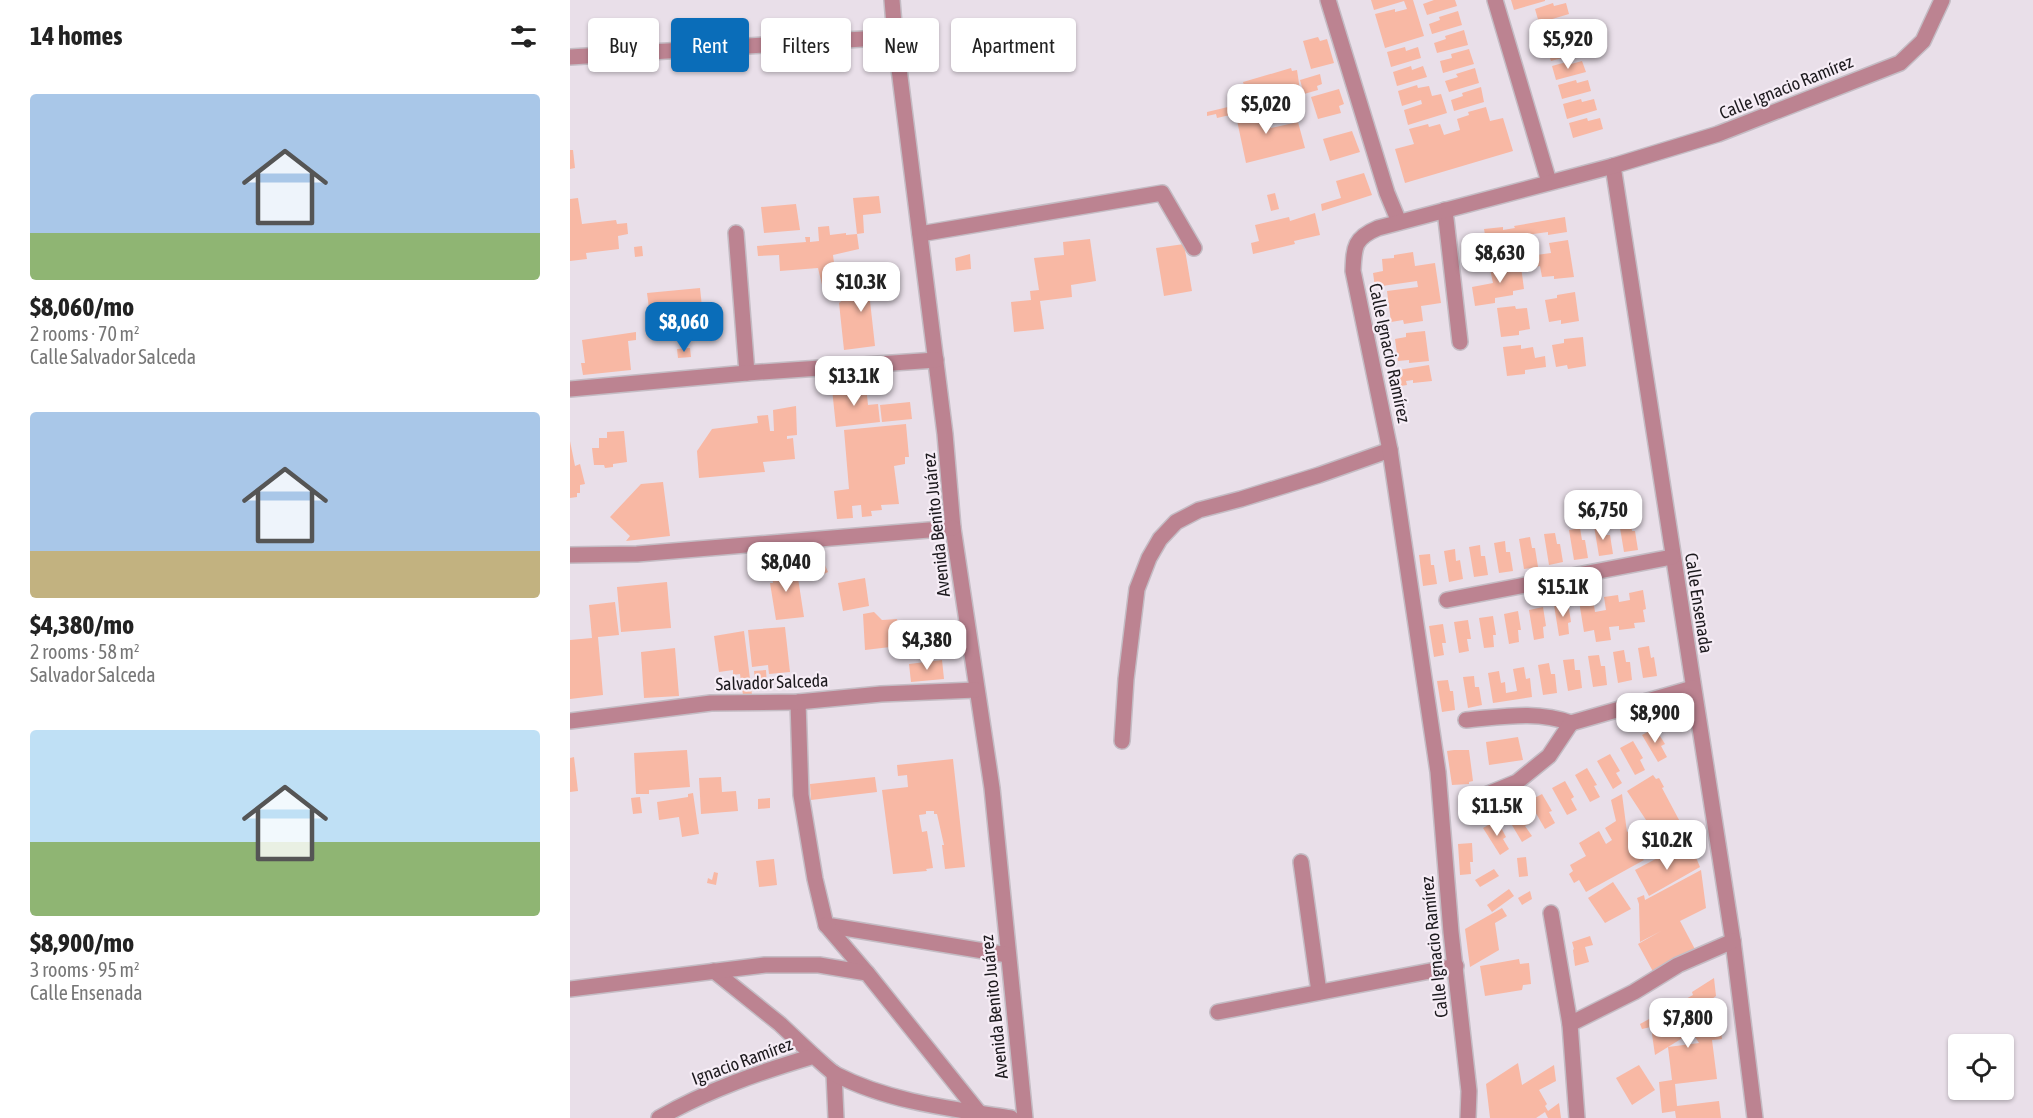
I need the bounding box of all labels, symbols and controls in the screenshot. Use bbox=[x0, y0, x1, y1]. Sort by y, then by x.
chip: Buy bbox=[588, 18, 659, 72]
chip: Rent bbox=[671, 18, 749, 72]
chip: Filters bbox=[761, 18, 851, 72]
chip: New bbox=[863, 18, 939, 72]
chip: Apartment bbox=[951, 18, 1076, 72]
pin: $5,920 bbox=[1519, 19, 1617, 70]
icon: filters bbox=[507, 20, 540, 53]
text: 14 homes bbox=[30, 21, 123, 51]
text: $5,920 bbox=[1543, 27, 1593, 50]
street label: Calle Ignacio Ramírez bbox=[1716, 50, 1856, 123]
pin: $5,020 bbox=[1217, 84, 1315, 135]
text: $5,020 bbox=[1241, 92, 1291, 115]
icon: home bbox=[231, 133, 339, 241]
pin: $8,630 bbox=[1451, 233, 1549, 284]
text: $8,630 bbox=[1475, 241, 1525, 264]
pin: $10.3K bbox=[812, 262, 910, 313]
text: $10.3K bbox=[836, 270, 886, 293]
street label: Calle Ignacio Ramírez bbox=[1365, 281, 1415, 425]
text: $8,060/mo bbox=[30, 292, 134, 322]
pin: $8,060 bbox=[635, 302, 733, 353]
text: $8,060 bbox=[659, 310, 709, 333]
text: 2 rooms · 70 m² bbox=[30, 322, 140, 345]
text: Calle Salvador Salceda bbox=[30, 345, 196, 368]
pin: $13.1K bbox=[805, 356, 903, 407]
text: $13.1K bbox=[829, 364, 879, 387]
icon: home bbox=[231, 451, 339, 559]
street label: Avenida Benito Juárez bbox=[918, 451, 954, 598]
pin: $6,750 bbox=[1554, 490, 1652, 541]
text: $6,750 bbox=[1578, 498, 1628, 521]
pin: $8,040 bbox=[737, 542, 835, 593]
text: $8,040 bbox=[761, 550, 811, 573]
street label: Calle Ensenada bbox=[1681, 551, 1717, 655]
pin: $15.1K bbox=[1514, 567, 1612, 618]
text: $15.1K bbox=[1538, 575, 1588, 598]
text: $4,380/mo bbox=[30, 610, 134, 640]
pin: $4,380 bbox=[878, 620, 976, 671]
text: $4,380 bbox=[902, 628, 952, 651]
text: 2 rooms · 58 m² bbox=[30, 640, 140, 663]
text: Salvador Salceda bbox=[30, 663, 156, 686]
street label: Salvador Salceda bbox=[715, 670, 829, 694]
pin: $8,900 bbox=[1606, 693, 1704, 744]
text: $8,900 bbox=[1630, 701, 1680, 724]
icon: home bbox=[231, 769, 339, 877]
pin: $11.5K bbox=[1448, 786, 1546, 837]
text: $11.5K bbox=[1472, 794, 1522, 817]
pin: $10.2K bbox=[1618, 820, 1716, 871]
text: $10.2K bbox=[1642, 828, 1692, 851]
street label: Calle Ignacio Ramírez bbox=[1416, 875, 1452, 1019]
text: $8,900/mo bbox=[30, 928, 134, 958]
street label: Avenida Benito Juárez bbox=[976, 933, 1012, 1080]
text: 3 rooms · 95 m² bbox=[30, 958, 140, 981]
text: Calle Ensenada bbox=[30, 981, 143, 1004]
pin: $7,800 bbox=[1639, 998, 1737, 1049]
text: $7,800 bbox=[1663, 1006, 1713, 1029]
street label: Ignacio Ramírez bbox=[689, 1033, 796, 1089]
map controls bbox=[1948, 1034, 2014, 1100]
button: locate bbox=[1948, 1034, 2014, 1100]

